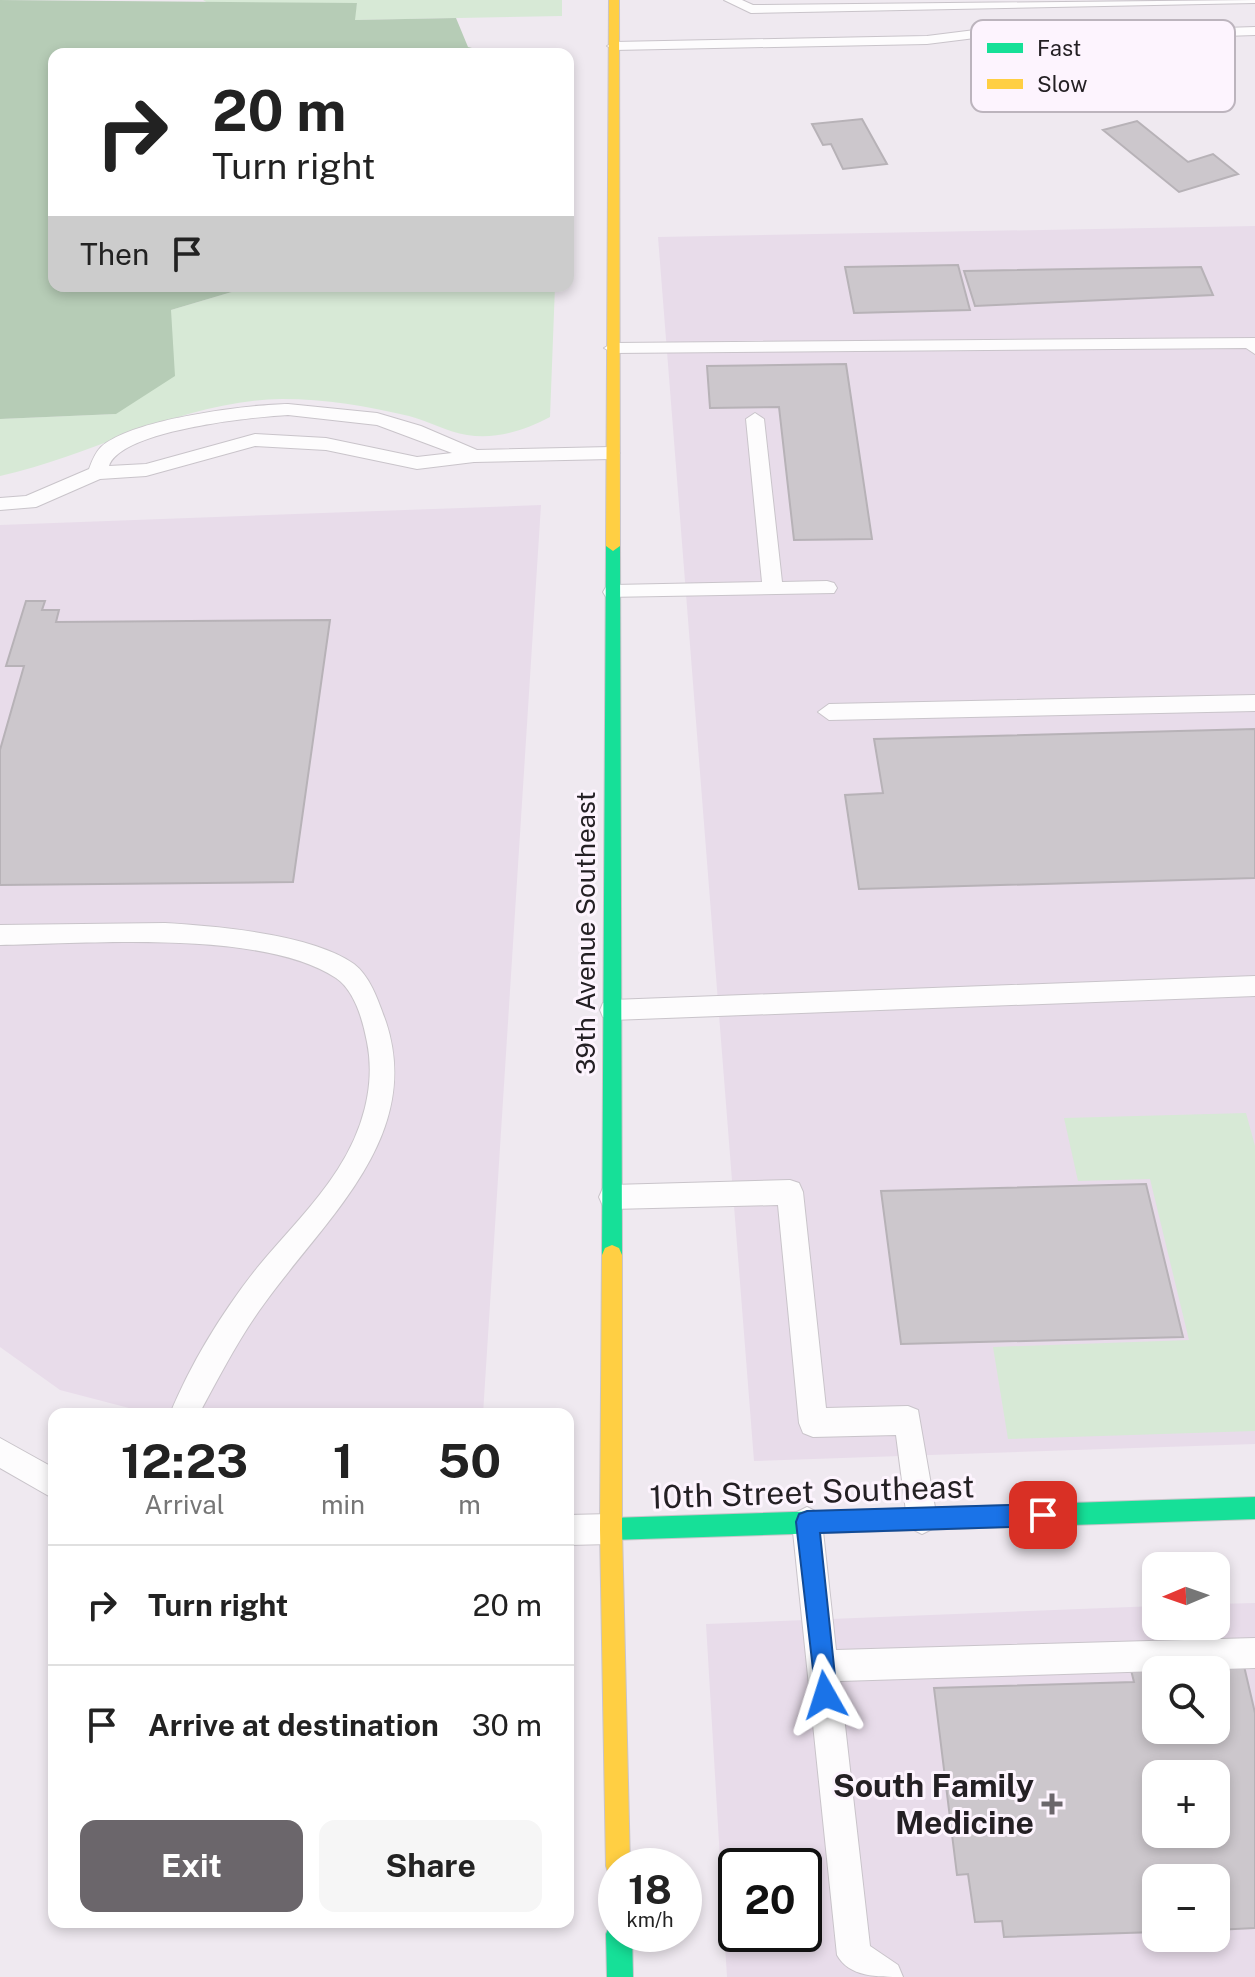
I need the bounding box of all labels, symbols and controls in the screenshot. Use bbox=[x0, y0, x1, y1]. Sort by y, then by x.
legend bbox=[971, 20, 1235, 112]
text: Fast bbox=[1037, 35, 1081, 61]
text: Slow bbox=[1037, 71, 1087, 97]
text: 20 m bbox=[212, 78, 346, 144]
icon: right bbox=[80, 80, 184, 184]
text: Turn right bbox=[212, 145, 375, 187]
icon: arrive bbox=[165, 232, 209, 276]
text: Then bbox=[80, 236, 149, 272]
street label: 39th Avenue Southeast bbox=[570, 791, 601, 1075]
text: 12:23 bbox=[121, 1432, 248, 1489]
text: 1 bbox=[333, 1432, 353, 1489]
text: 50 bbox=[438, 1432, 501, 1489]
street label: 10th Street Southeast bbox=[649, 1467, 975, 1516]
pin bbox=[1009, 1481, 1077, 1549]
text: Arrival bbox=[144, 1489, 225, 1520]
text: min bbox=[321, 1489, 365, 1520]
text: m bbox=[458, 1489, 481, 1520]
icon: arrive bbox=[1021, 1493, 1065, 1537]
north arrow bbox=[1142, 1552, 1230, 1640]
map controls bbox=[1142, 1552, 1230, 1952]
icon: right bbox=[80, 1583, 124, 1627]
text: Turn right bbox=[148, 1587, 288, 1623]
text: 20 m bbox=[473, 1587, 542, 1623]
position arrow bbox=[783, 1653, 867, 1737]
button: search bbox=[1142, 1656, 1230, 1744]
icon: arrive bbox=[80, 1703, 124, 1747]
text: Arrive at destination bbox=[148, 1707, 439, 1743]
text: 30 m bbox=[472, 1707, 542, 1743]
button: + bbox=[1142, 1760, 1230, 1848]
place label: South Family Medicine bbox=[833, 1767, 1034, 1841]
marker: South Family Medicine bbox=[1041, 1793, 1063, 1815]
button: Exit bbox=[80, 1820, 303, 1912]
button: Share bbox=[319, 1820, 542, 1912]
speed limit sign: 20 bbox=[718, 1848, 822, 1952]
button: − bbox=[1142, 1864, 1230, 1952]
text: 18 bbox=[628, 1866, 672, 1913]
text: km/h bbox=[626, 1908, 674, 1932]

